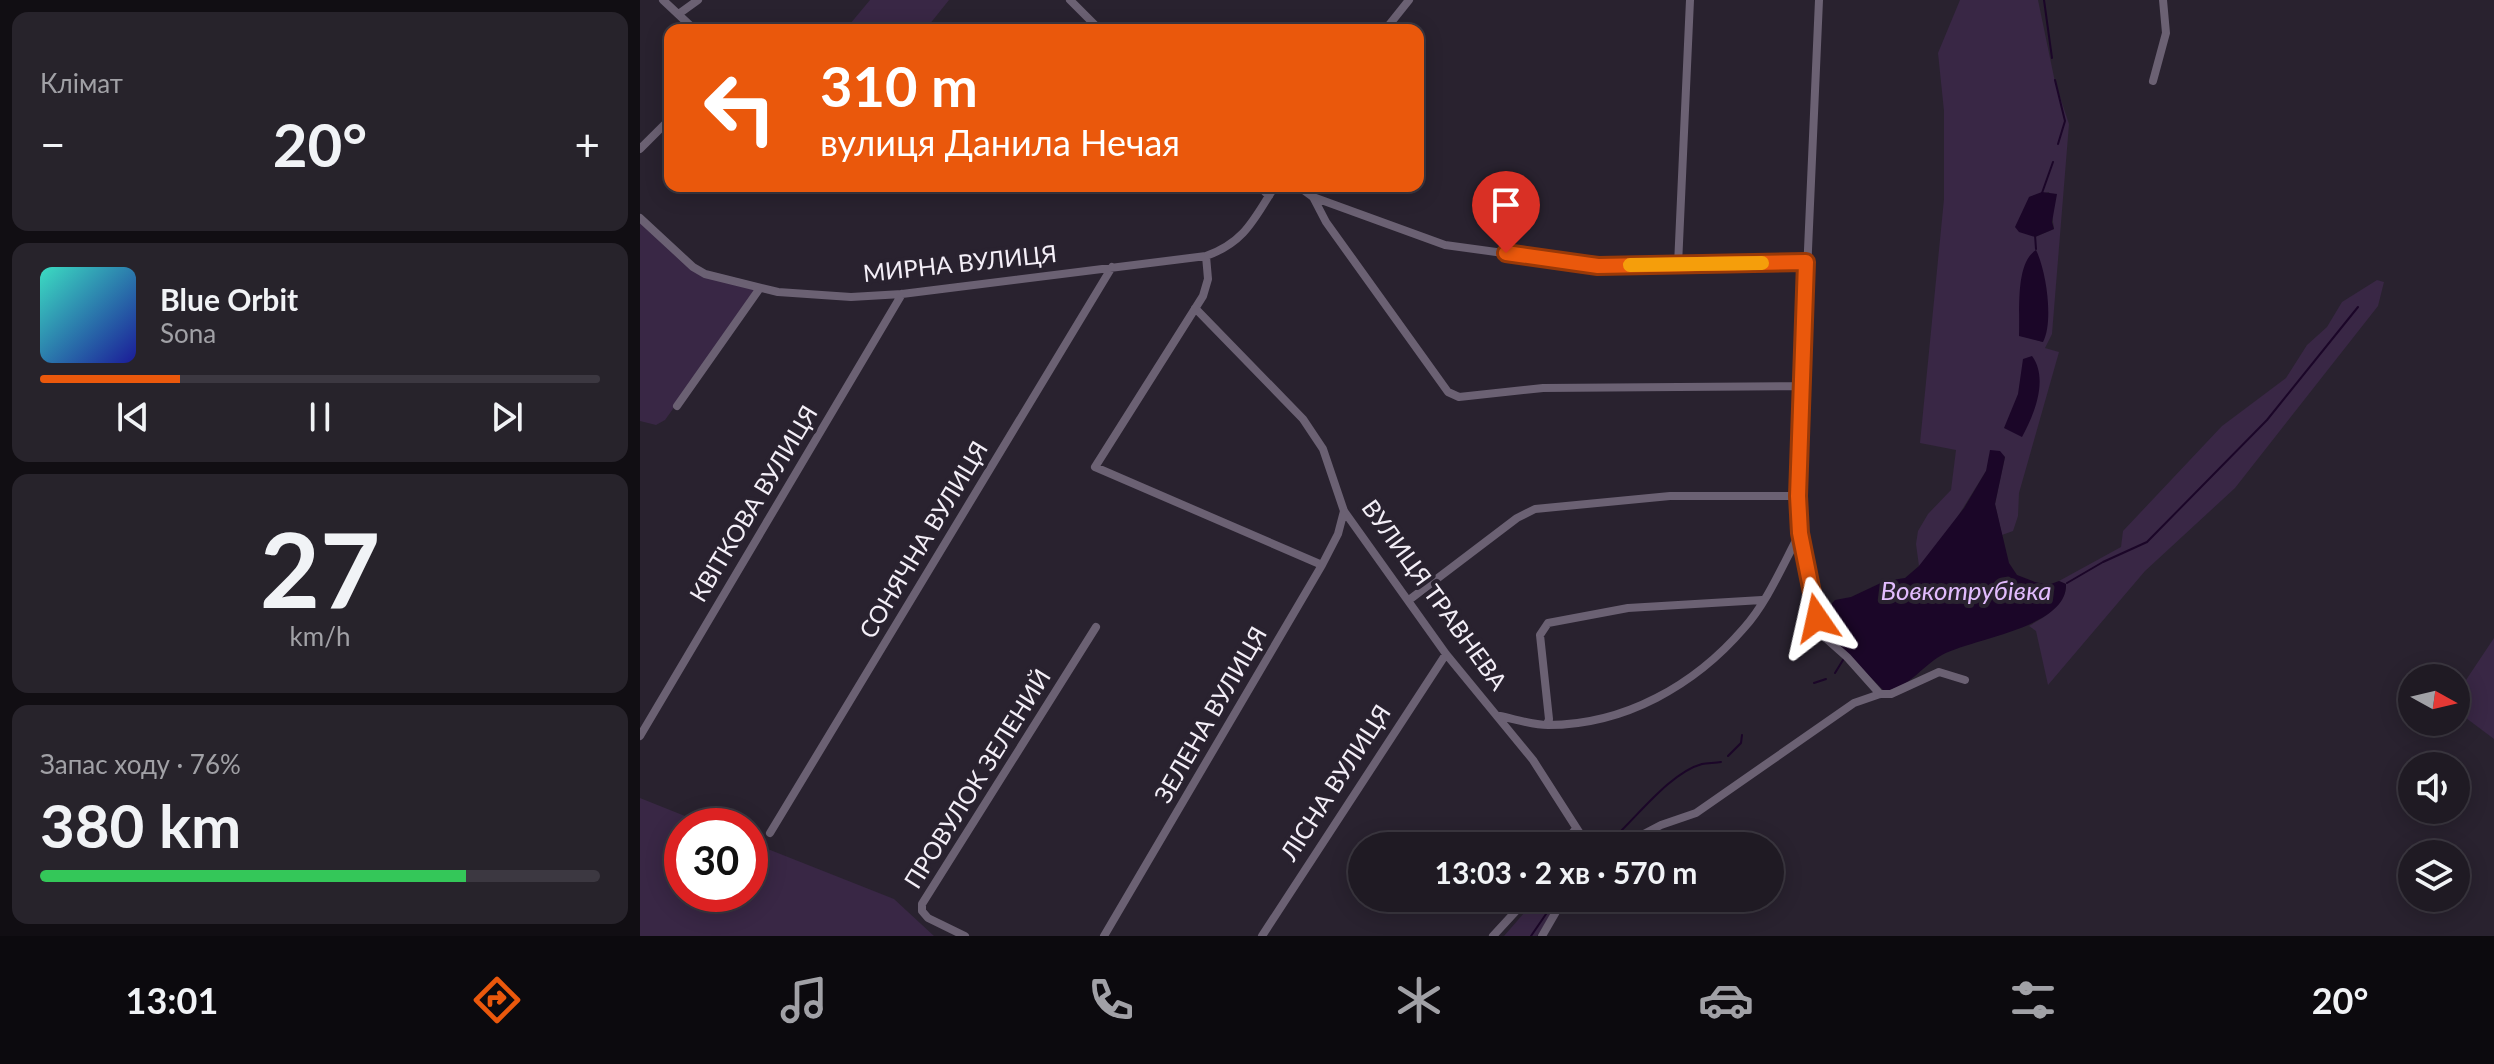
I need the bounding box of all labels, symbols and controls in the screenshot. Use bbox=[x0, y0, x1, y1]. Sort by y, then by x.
text: 310 m bbox=[820, 52, 978, 119]
icon: left bbox=[688, 56, 792, 160]
text: Клімат bbox=[40, 67, 123, 99]
text: 20° bbox=[273, 108, 367, 180]
text: − bbox=[40, 118, 66, 170]
text: + bbox=[574, 118, 600, 170]
text: вулиця Данила Нечая bbox=[820, 120, 1180, 164]
pin bbox=[1472, 171, 1540, 253]
icon: arrive bbox=[1484, 183, 1528, 227]
street label: МИРНА ВУЛИЦЯ bbox=[861, 238, 1058, 287]
text: Blue Orbit bbox=[160, 281, 298, 317]
text: Sona bbox=[160, 317, 216, 349]
icon: previous bbox=[111, 395, 155, 439]
icon: pause bbox=[298, 395, 342, 439]
icon: next bbox=[485, 395, 529, 439]
street label: КВІТКОВА ВУЛИЦЯ bbox=[683, 400, 823, 607]
street label: СОНЯЧНА ВУЛИЦЯ bbox=[852, 435, 993, 643]
street label: ВУЛИЦЯ ТРАВНЕВА bbox=[1356, 493, 1514, 696]
text: 27 bbox=[260, 505, 380, 630]
water label: Вовкотрубівка bbox=[1881, 574, 2051, 606]
position arrow bbox=[1775, 576, 1859, 660]
text: km/h bbox=[290, 620, 350, 652]
street label: ЗЕЛЕНА ВУЛИЦЯ bbox=[1147, 621, 1272, 808]
street label: ПРОВУЛОК ЗЕЛЕНИЙ bbox=[897, 663, 1056, 893]
north arrow bbox=[2398, 664, 2470, 736]
map controls bbox=[2398, 664, 2470, 912]
street label: ЛІСНА ВУЛИЦЯ bbox=[1273, 699, 1396, 866]
text: Запас ходу · 76% bbox=[40, 748, 241, 780]
button: sound bbox=[2398, 752, 2470, 824]
text: 380 km bbox=[40, 789, 241, 861]
speed limit sign: 30 bbox=[664, 808, 768, 912]
button: layers bbox=[2398, 840, 2470, 912]
text: 13:03 · 2 хв · 570 m bbox=[1435, 854, 1698, 890]
icon: directions bbox=[469, 972, 525, 1028]
icon: music bbox=[776, 972, 832, 1028]
icon: phone bbox=[1083, 972, 1139, 1028]
icon: climate bbox=[1391, 972, 1447, 1028]
icon: car bbox=[1698, 972, 1754, 1028]
icon: filters bbox=[2005, 972, 2061, 1028]
text: 13:01 bbox=[126, 978, 218, 1022]
text: 20° bbox=[2312, 978, 2368, 1022]

